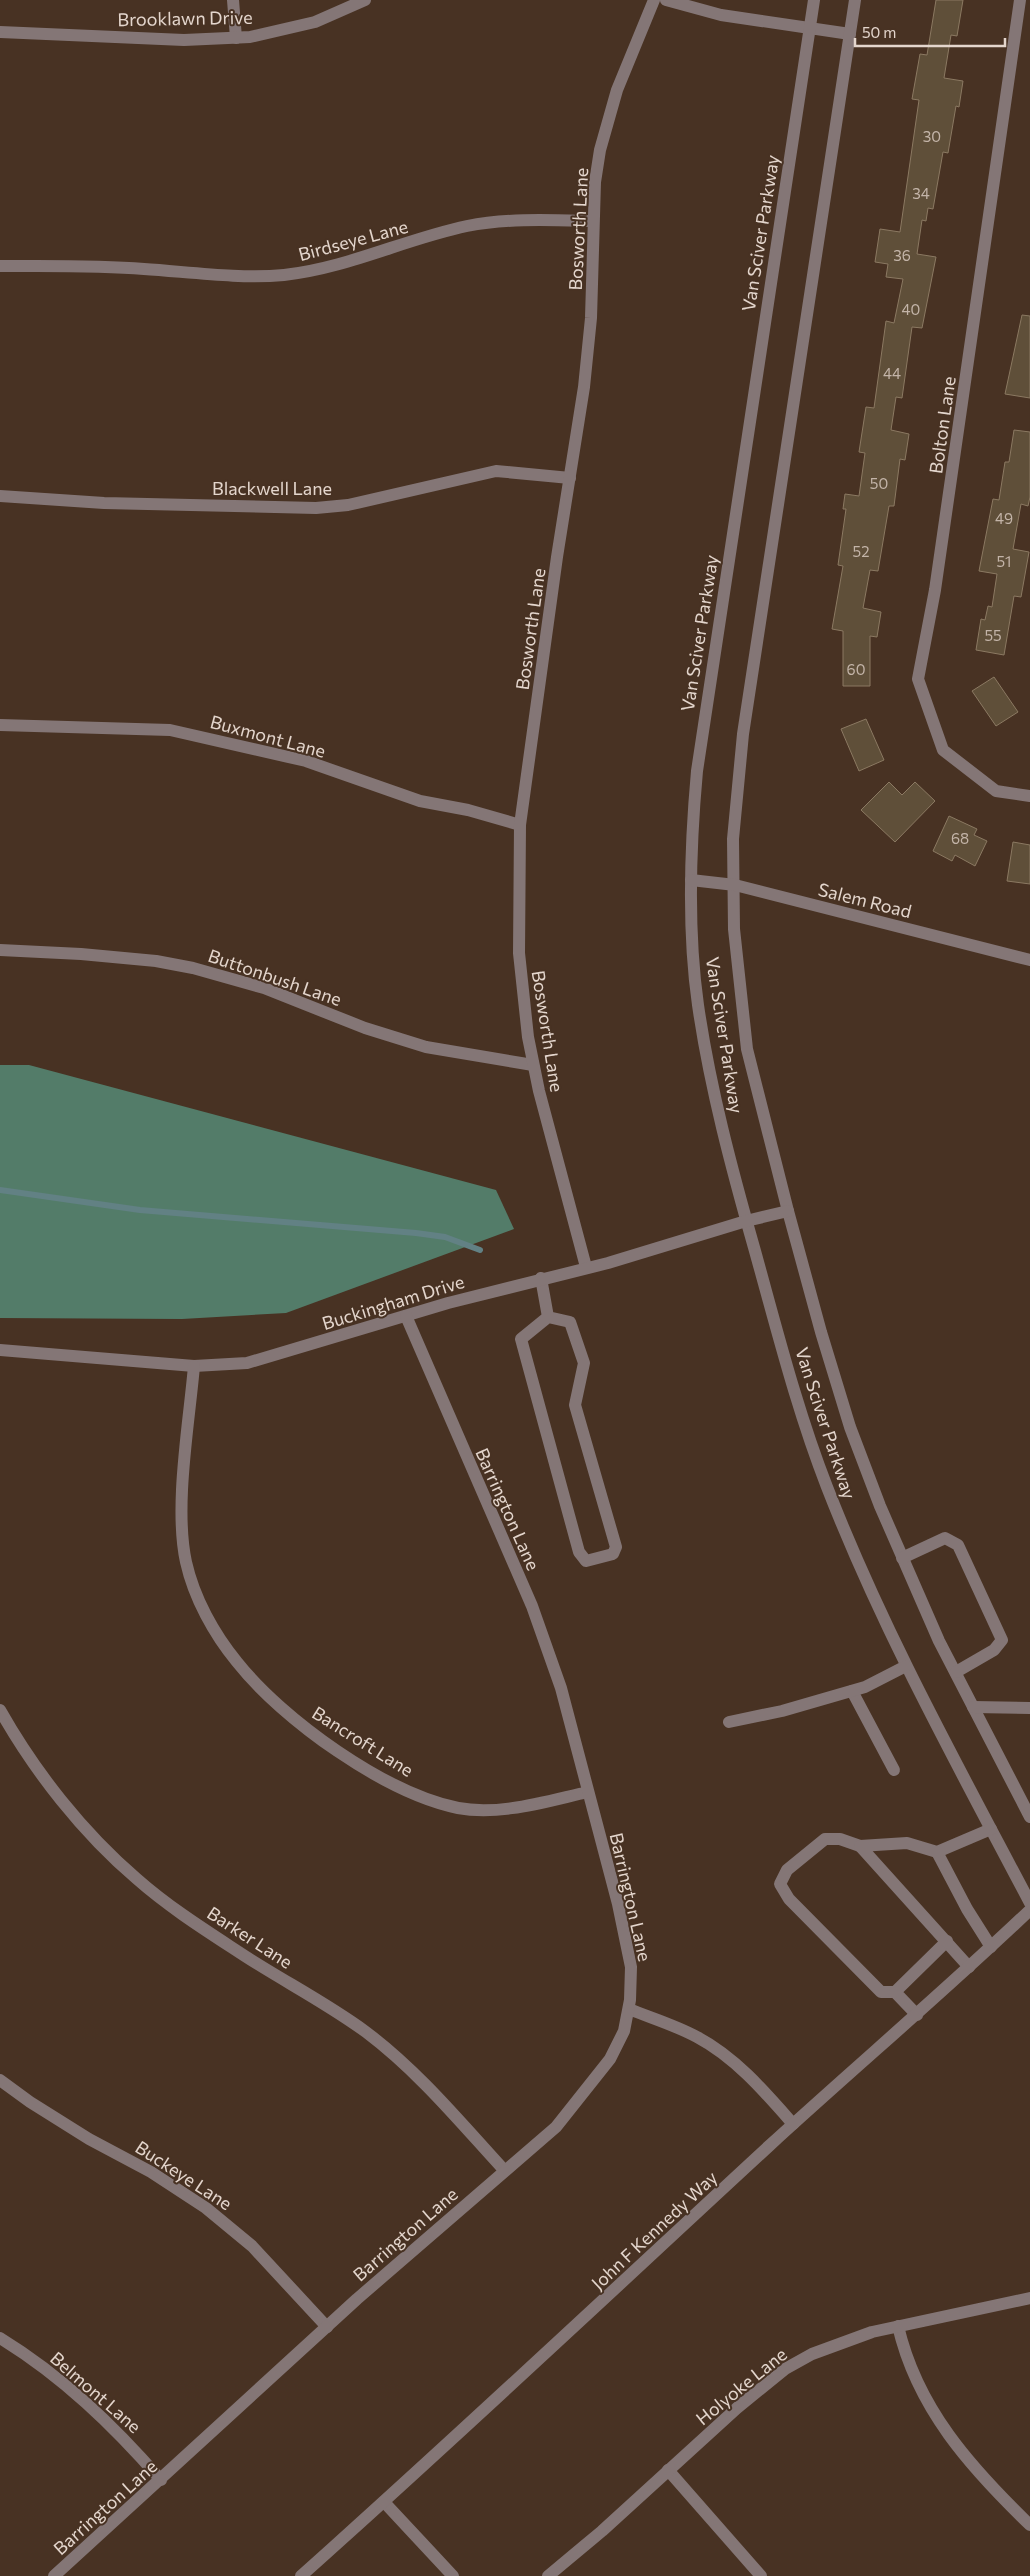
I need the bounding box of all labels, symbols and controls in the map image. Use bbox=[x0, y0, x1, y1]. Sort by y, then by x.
street label: Brooklawn Drive bbox=[117, 6, 253, 30]
scale bar bbox=[855, 15, 1005, 47]
text: 50 m bbox=[862, 23, 896, 41]
house number: 30 bbox=[923, 127, 941, 145]
street label: Van Sciver Parkway bbox=[737, 153, 783, 313]
street label: Bosworth Lane bbox=[564, 167, 592, 291]
house number: 34 bbox=[912, 184, 930, 202]
street label: Birdseye Lane bbox=[296, 215, 410, 265]
house number: 36 bbox=[893, 246, 911, 264]
house number: 40 bbox=[902, 300, 920, 318]
house number: 44 bbox=[883, 364, 901, 382]
street label: Bolton Lane bbox=[924, 375, 960, 475]
house number: 50 bbox=[870, 474, 888, 492]
street label: Blackwell Lane bbox=[212, 477, 332, 499]
house number: 49 bbox=[995, 509, 1013, 527]
house number: 52 bbox=[853, 542, 869, 560]
house number: 51 bbox=[996, 552, 1012, 570]
street label: Van Sciver Parkway bbox=[676, 553, 722, 713]
street label: Bosworth Lane bbox=[511, 567, 549, 691]
house number: 55 bbox=[984, 626, 1002, 644]
house number: 60 bbox=[847, 660, 865, 678]
street label: Buxmont Lane bbox=[208, 710, 328, 762]
house number: 68 bbox=[951, 829, 969, 847]
street label: Salem Road bbox=[816, 878, 914, 922]
street label: Buttonbush Lane bbox=[205, 944, 345, 1010]
street label: Van Sciver Parkway bbox=[702, 955, 748, 1115]
street label: Bosworth Lane bbox=[528, 969, 568, 1093]
street label: Buckingham Drive bbox=[319, 1270, 467, 1334]
street label: Van Sciver Parkway bbox=[791, 1344, 861, 1502]
street label: Barrington Lane bbox=[471, 1445, 545, 1573]
street label: Bancroft Lane bbox=[308, 1701, 418, 1781]
street label: Barrington Lane bbox=[606, 1831, 656, 1963]
street label: Barker Lane bbox=[203, 1901, 297, 1973]
street label: Buckeye Lane bbox=[132, 2136, 236, 2214]
street label: John F Kennedy Way bbox=[587, 2166, 721, 2294]
street label: Barrington Lane bbox=[348, 2183, 462, 2285]
street label: Holyoke Lane bbox=[691, 2343, 791, 2429]
street label: Belmont Lane bbox=[46, 2347, 146, 2437]
street label: Barrington Lane bbox=[49, 2455, 161, 2559]

